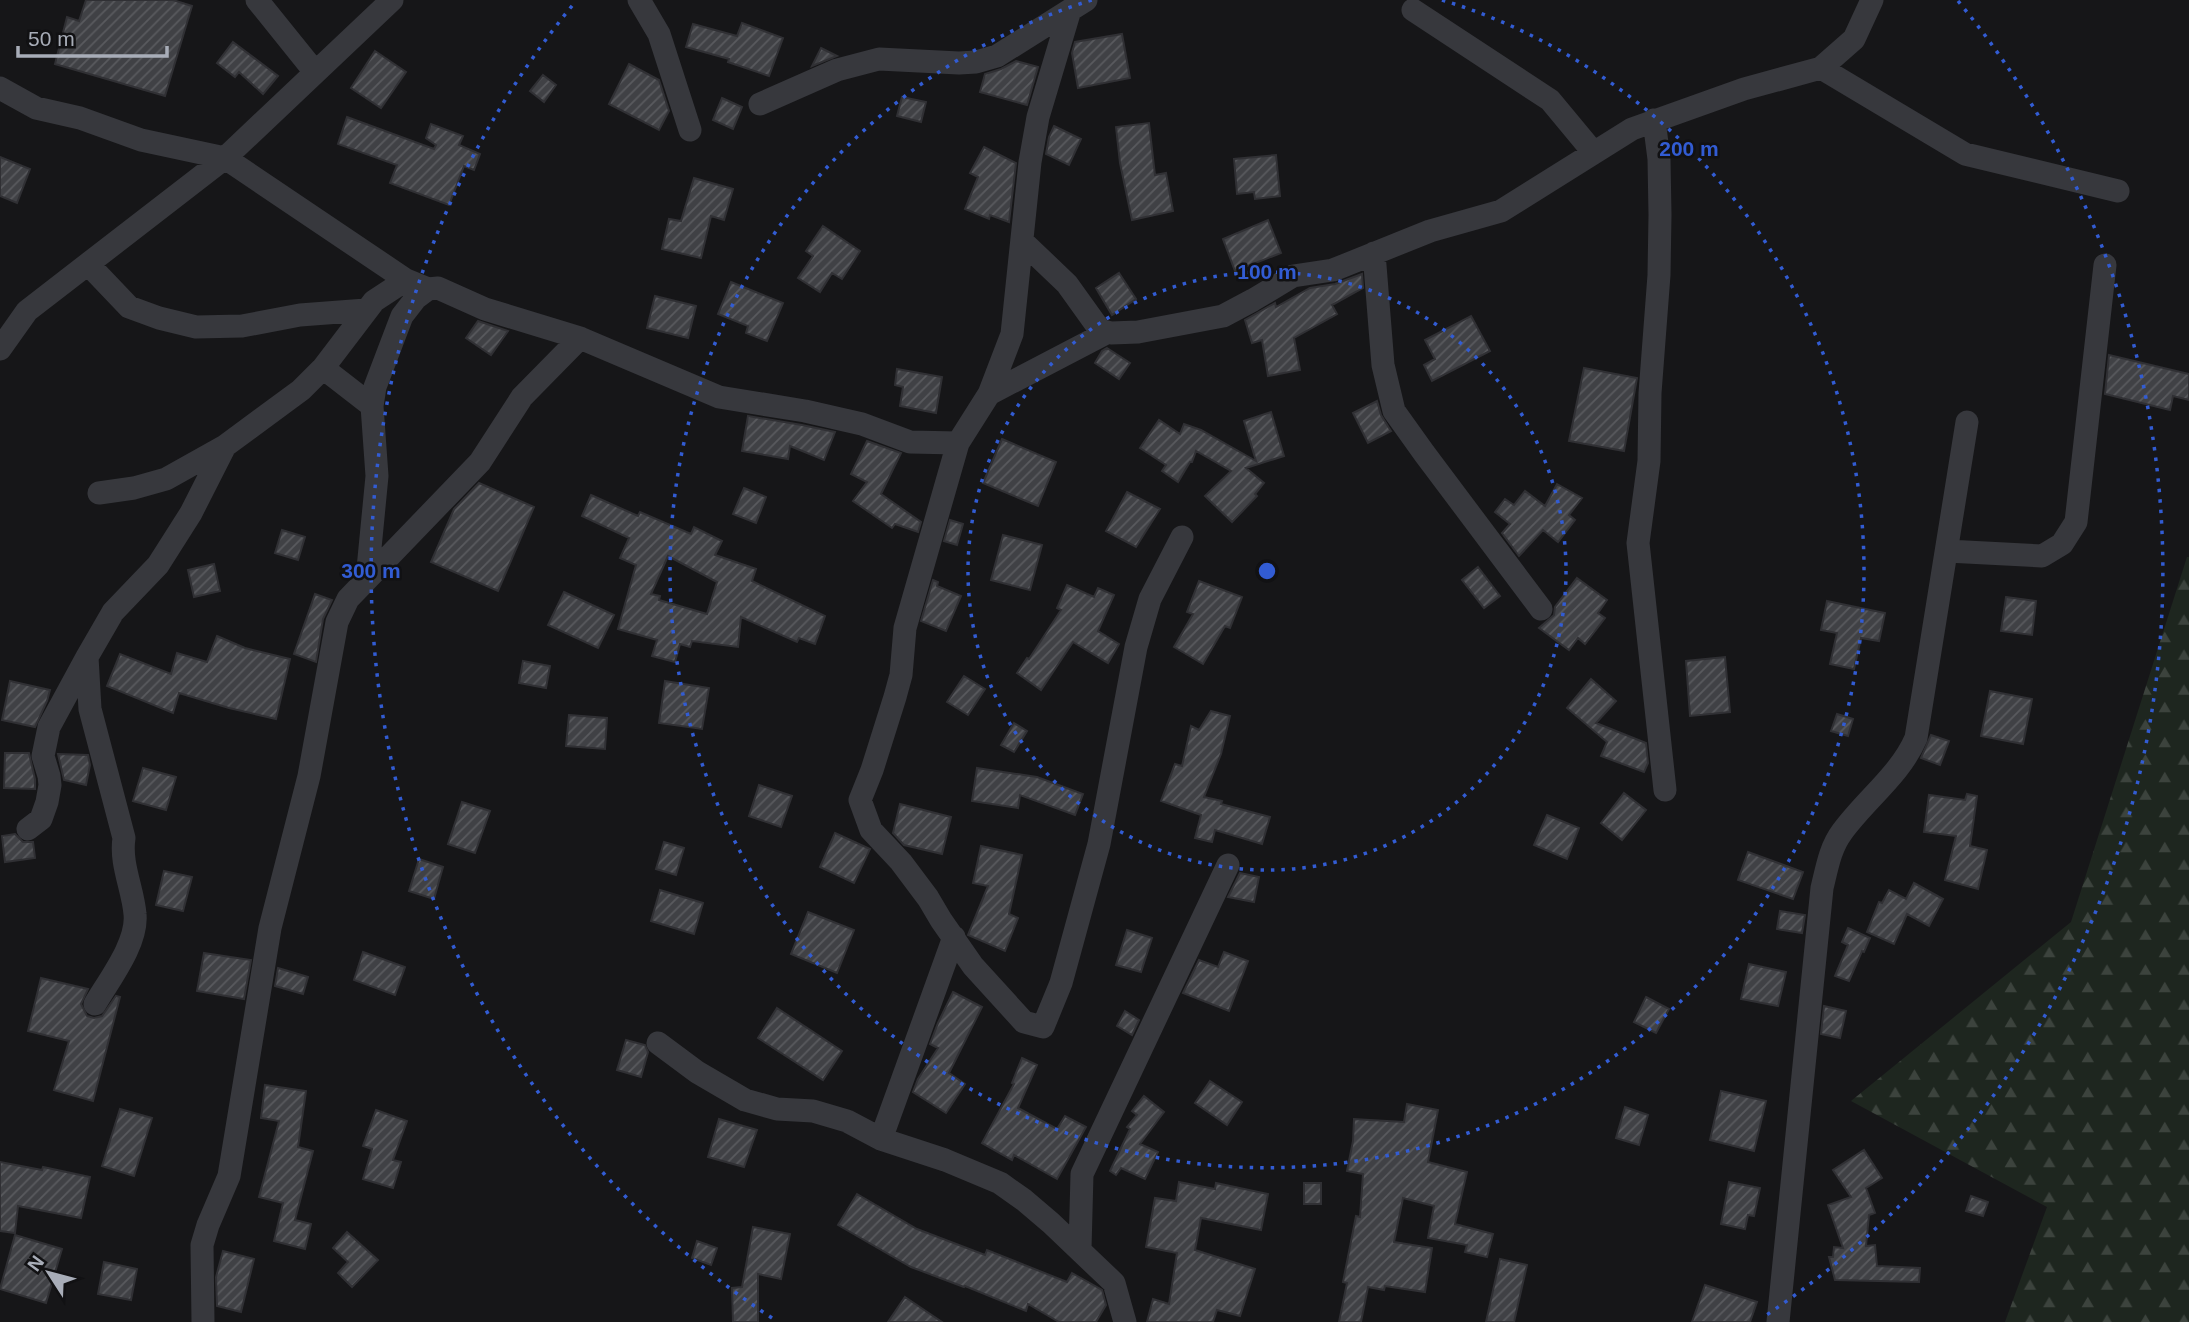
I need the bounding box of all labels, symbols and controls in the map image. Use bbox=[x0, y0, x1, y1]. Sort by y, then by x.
scale bar bbox=[18, 14, 166, 58]
text: 50 m bbox=[28, 27, 75, 50]
text: 200 m bbox=[1659, 137, 1719, 160]
text: 100 m bbox=[1237, 260, 1297, 283]
text: 300 m bbox=[341, 559, 401, 582]
centre of rings bbox=[1255, 559, 1279, 583]
north arrow bbox=[14, 1238, 84, 1308]
text: N bbox=[23, 1252, 48, 1275]

